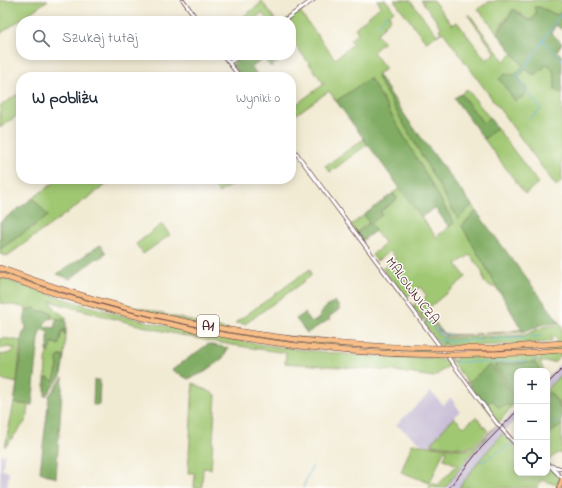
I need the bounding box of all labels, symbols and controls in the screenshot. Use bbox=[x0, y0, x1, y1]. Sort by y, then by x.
search box bbox=[16, 16, 296, 60]
icon: search bbox=[30, 27, 52, 49]
text: Szukaj tutaj bbox=[62, 27, 138, 49]
text: W pobliżu bbox=[32, 86, 98, 111]
text: Wyniki: 0 bbox=[236, 89, 280, 108]
street label: MALOWNICZA bbox=[380, 253, 444, 329]
road number: A1 bbox=[197, 315, 219, 337]
map controls bbox=[514, 368, 550, 476]
button: + bbox=[514, 368, 550, 404]
button: − bbox=[514, 404, 550, 440]
button: locate bbox=[514, 440, 550, 476]

